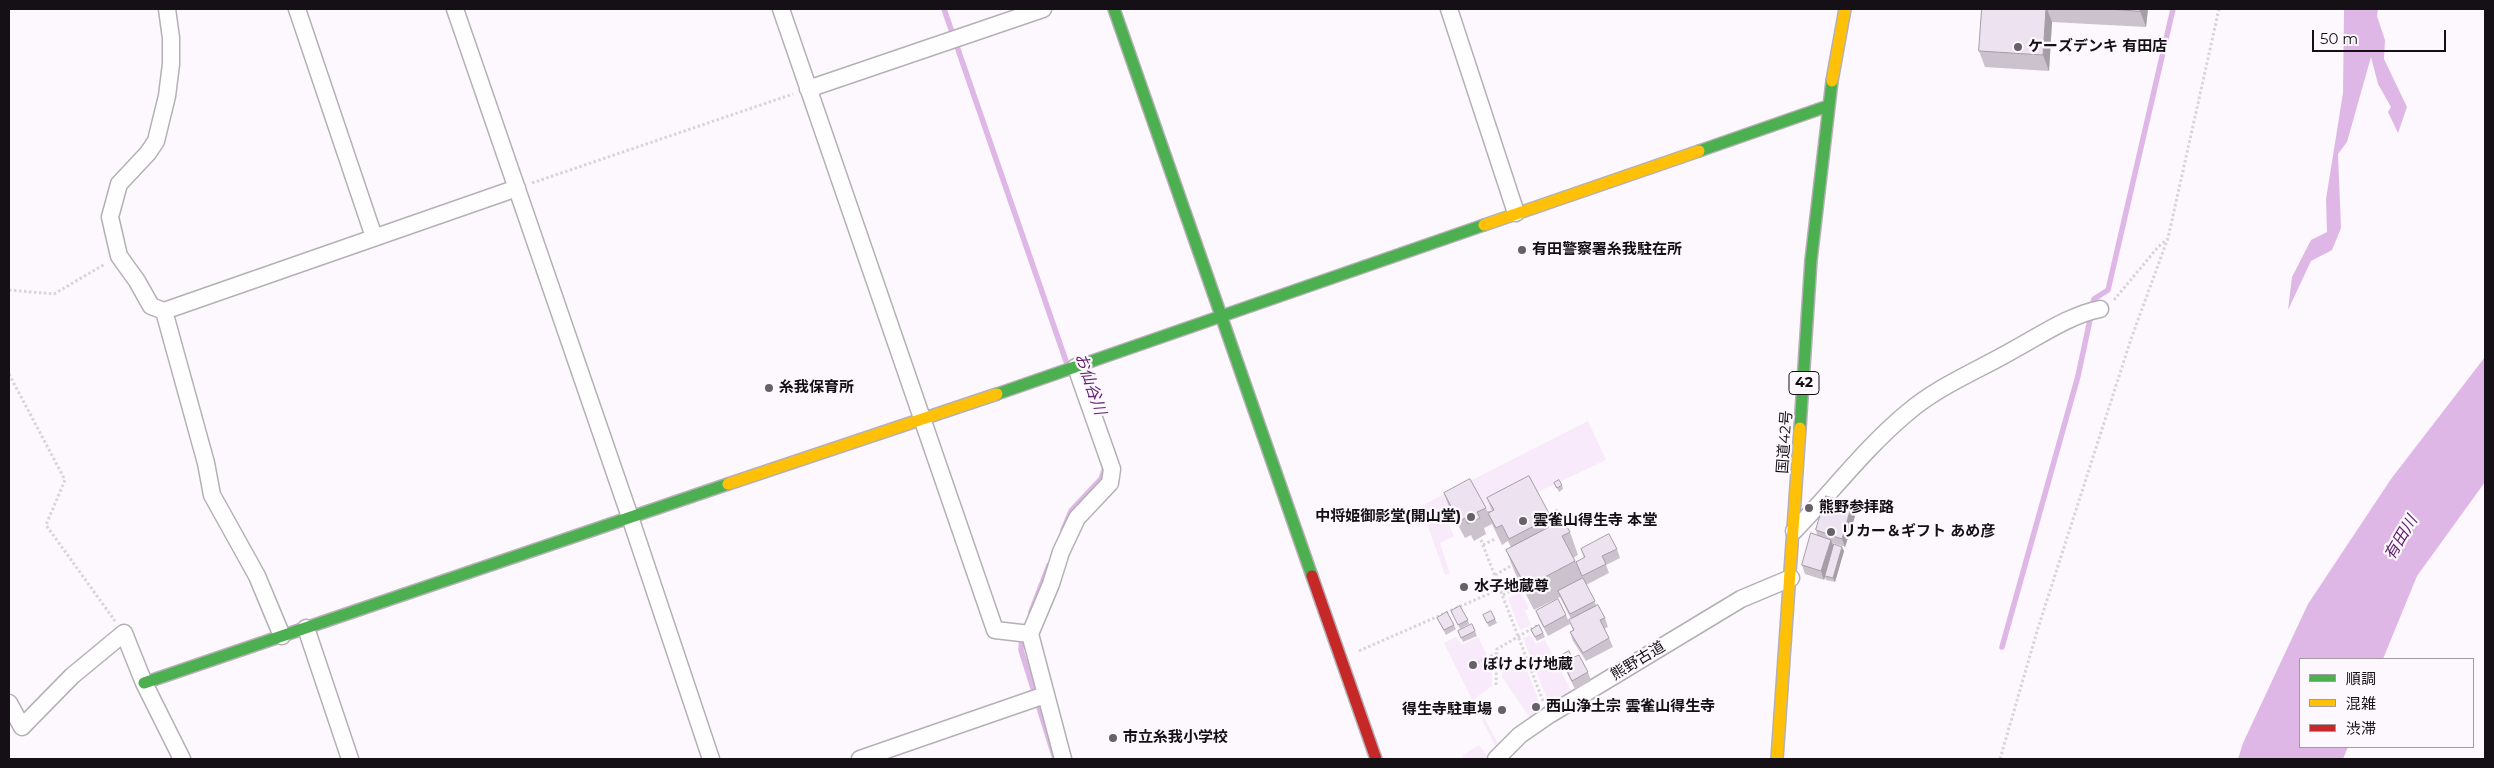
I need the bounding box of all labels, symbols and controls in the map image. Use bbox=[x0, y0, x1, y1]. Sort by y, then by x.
scale bar bbox=[2314, 20, 2448, 52]
text: 50 m bbox=[2320, 29, 2358, 48]
place label: ケーズデンキ 有田店 bbox=[2028, 38, 2167, 56]
marker: ケーズデンキ 有田店 bbox=[2012, 41, 2024, 53]
place label: 有田警察署糸我駐在所 bbox=[1532, 241, 1682, 259]
marker: 有田警察署糸我駐在所 bbox=[1516, 244, 1528, 256]
water label: お仙谷川 bbox=[1071, 351, 1109, 417]
road number: 42 bbox=[1789, 372, 1819, 394]
place label: 糸我保育所 bbox=[779, 379, 854, 397]
marker: 糸我保育所 bbox=[763, 382, 775, 394]
street label: 国道42号 bbox=[1774, 410, 1796, 474]
place label: 熊野参拝路 bbox=[1819, 499, 1894, 517]
marker: 熊野参拝路 bbox=[1803, 502, 1815, 514]
place label: 中将姫御影堂(開山堂) bbox=[1315, 508, 1461, 526]
marker: 中将姫御影堂(開山堂) bbox=[1465, 511, 1477, 523]
place label: 雲雀山得生寺 本堂 bbox=[1533, 512, 1657, 530]
water label: 有田川 bbox=[2380, 512, 2422, 564]
marker: 雲雀山得生寺 本堂 bbox=[1517, 515, 1529, 527]
place label: リカー＆ギフト あめ彦 bbox=[1841, 523, 1995, 541]
marker: リカー＆ギフト あめ彦 bbox=[1825, 526, 1837, 538]
place label: 水子地蔵尊 bbox=[1474, 578, 1549, 596]
marker: 水子地蔵尊 bbox=[1458, 581, 1470, 593]
street label: 熊野古道 bbox=[1608, 638, 1668, 684]
place label: ぼけよけ地蔵 bbox=[1483, 656, 1573, 674]
legend bbox=[2299, 658, 2474, 748]
marker: ぼけよけ地蔵 bbox=[1467, 659, 1479, 671]
text: 順調 bbox=[2346, 669, 2376, 688]
text: 混雑 bbox=[2346, 694, 2376, 713]
place label: 西山浄土宗 雲雀山得生寺 bbox=[1546, 698, 1715, 716]
place label: 得生寺駐車場 bbox=[1402, 701, 1492, 719]
marker: 西山浄土宗 雲雀山得生寺 bbox=[1530, 701, 1542, 713]
marker: 得生寺駐車場 bbox=[1496, 704, 1508, 716]
text: 渋滞 bbox=[2346, 719, 2376, 738]
place label: 市立糸我小学校 bbox=[1123, 729, 1228, 747]
marker: 市立糸我小学校 bbox=[1107, 732, 1119, 744]

